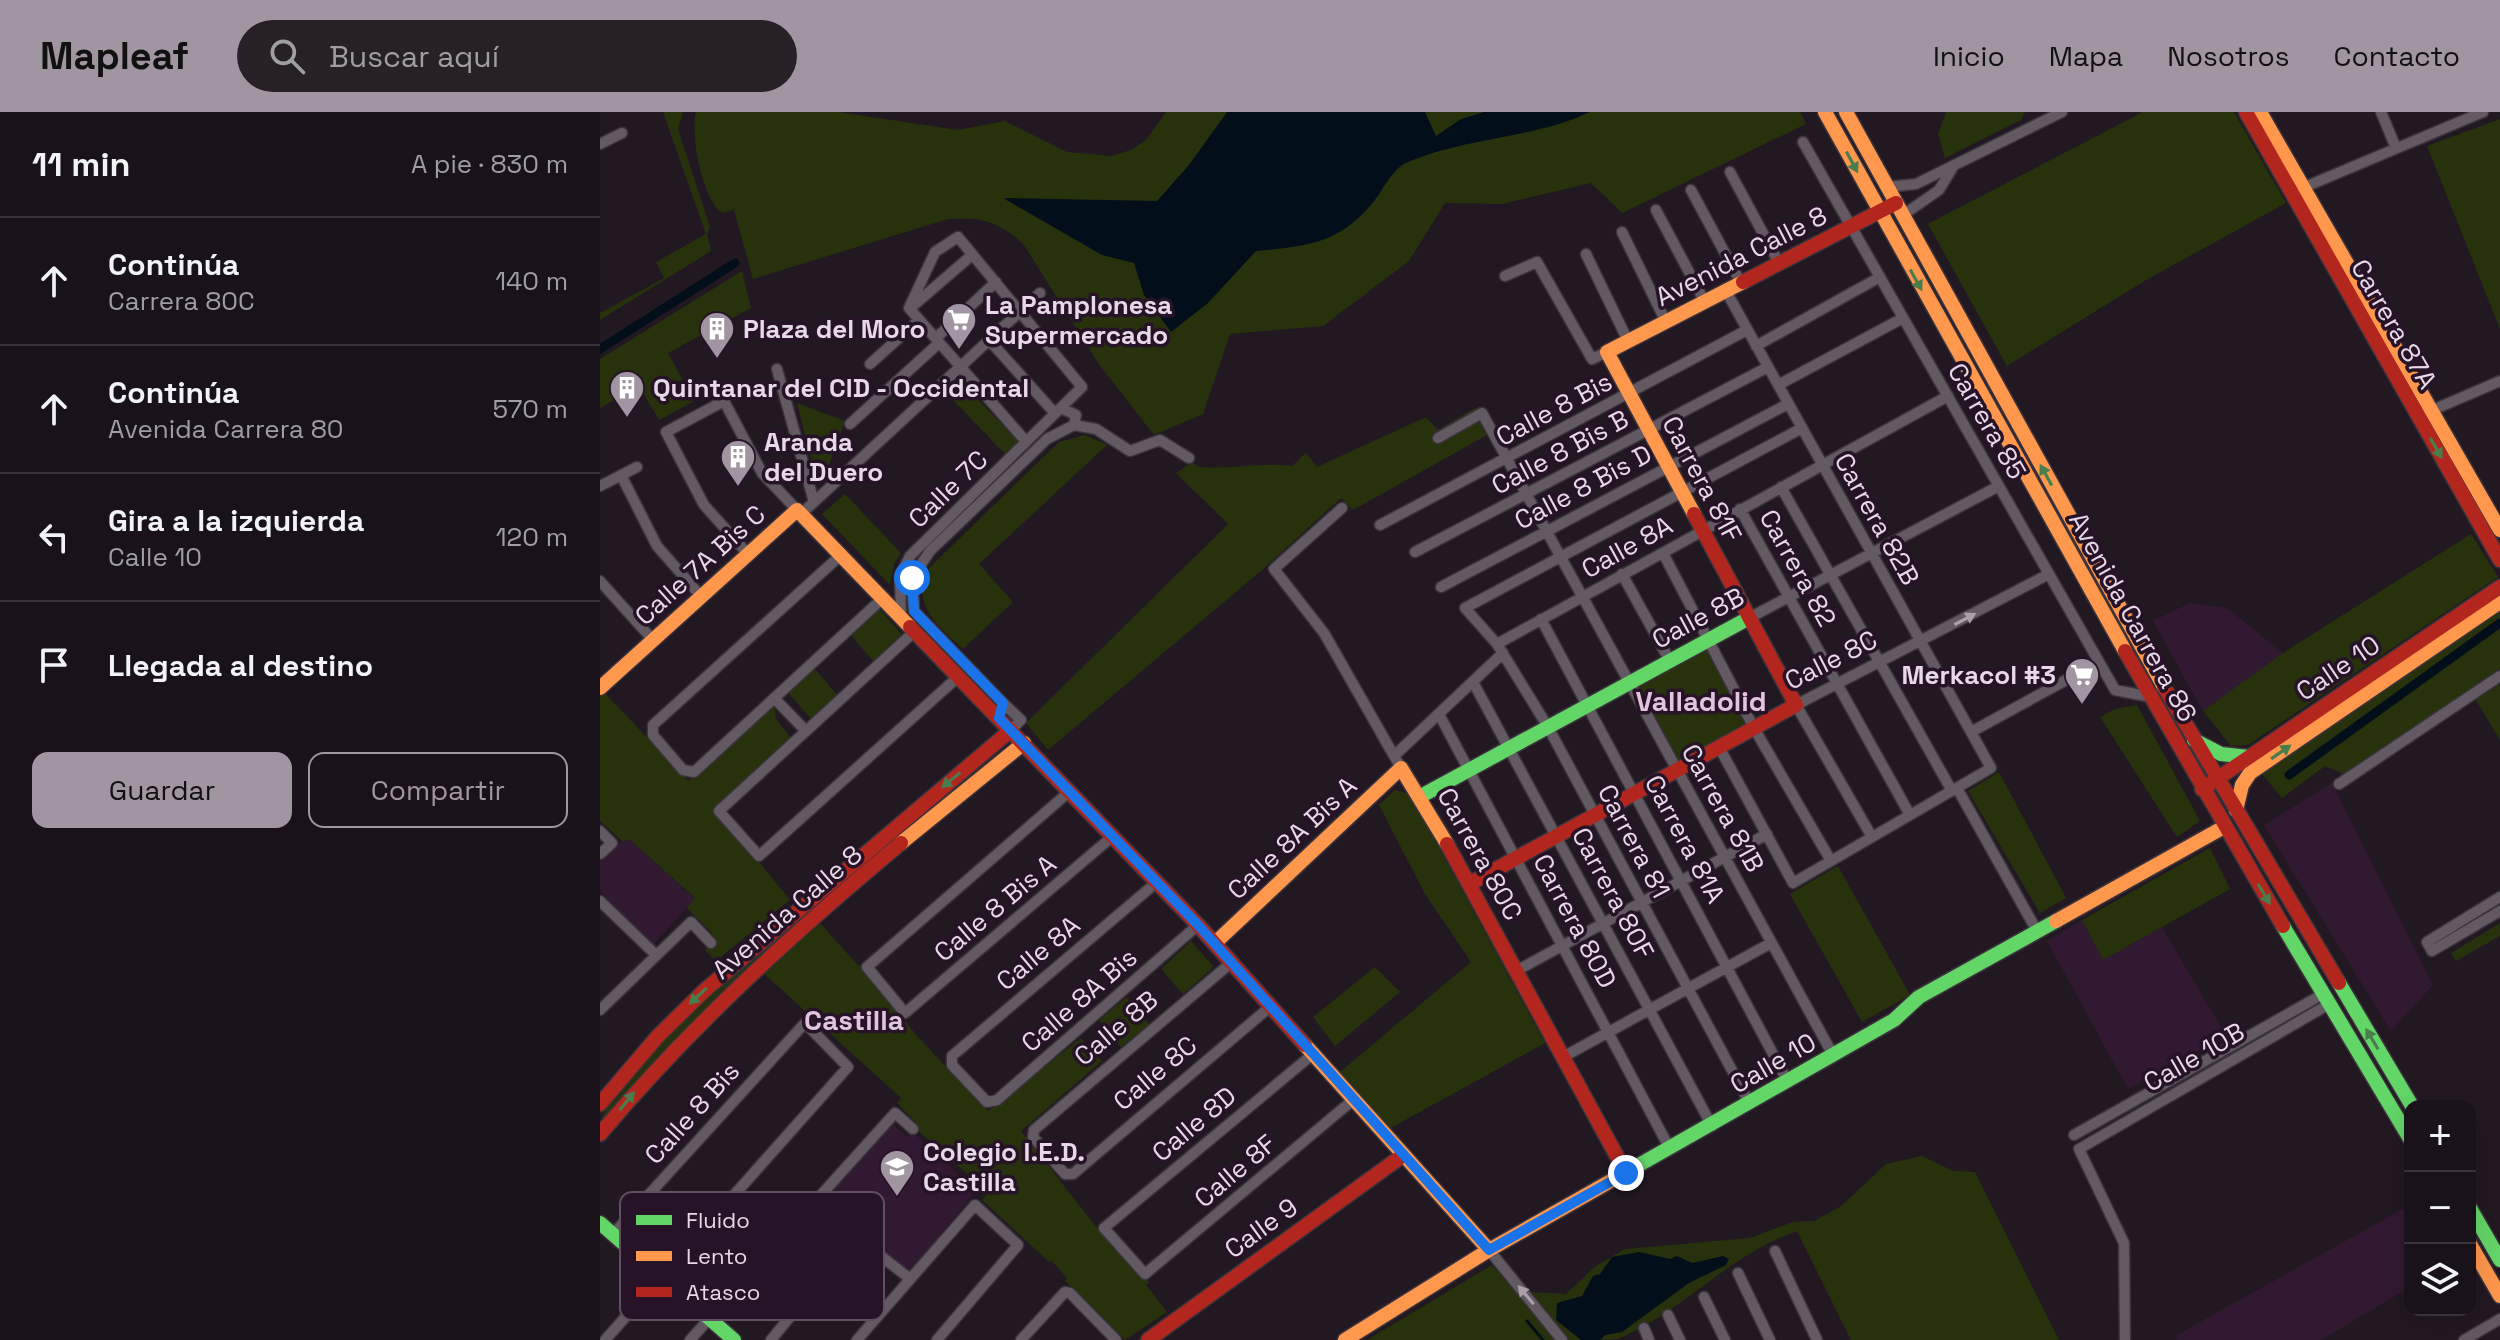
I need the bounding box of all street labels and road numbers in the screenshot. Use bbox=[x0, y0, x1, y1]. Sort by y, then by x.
street label: Avenida Calle 8 bbox=[1649, 198, 1833, 314]
street label: Carrera 87A bbox=[2343, 253, 2445, 395]
street label: Carrera 85 bbox=[1940, 357, 2034, 485]
street label: Calle 8 Bis bbox=[1490, 364, 1618, 454]
street label: Calle 8 Bis B bbox=[1486, 402, 1634, 502]
street label: Carrera 81F bbox=[1655, 410, 1749, 548]
street label: Calle 8 Bis D bbox=[1509, 437, 1657, 537]
street label: Calle 7C bbox=[901, 443, 995, 535]
street label: Carrera 82B bbox=[1827, 447, 1927, 591]
street label: Calle 7A Bis C bbox=[628, 497, 772, 633]
street label: Carrera 82 bbox=[1752, 503, 1844, 633]
street label: Avenida Carrera 86 bbox=[2061, 506, 2205, 728]
street label: Calle 8A bbox=[1575, 508, 1679, 586]
street label: Calle 8B bbox=[1646, 580, 1750, 656]
street label: Calle 8C bbox=[1779, 622, 1883, 698]
street label: Calle 10 bbox=[2290, 628, 2386, 708]
street label: Carrera 81B bbox=[1674, 738, 1772, 878]
street label: Calle 8A Bis A bbox=[1220, 769, 1364, 907]
street label: Carrera 81A bbox=[1637, 769, 1733, 909]
street label: Carrera 81 bbox=[1590, 778, 1678, 904]
street label: Carrera 80C bbox=[1430, 782, 1530, 926]
street label: Carrera 80F bbox=[1564, 821, 1662, 965]
street label: Avenida Calle 8 bbox=[705, 837, 869, 987]
street label: Calle 8 Bis A bbox=[927, 847, 1063, 969]
street label: Carrera 80D bbox=[1525, 848, 1625, 994]
street label: Calle 8A bbox=[989, 908, 1087, 998]
street label: Calle 8A Bis bbox=[1014, 940, 1144, 1060]
street label: Calle 8B bbox=[1067, 983, 1165, 1073]
street label: Calle 10B bbox=[2137, 1014, 2251, 1100]
street label: Calle 10 bbox=[1724, 1025, 1822, 1101]
street label: Calle 8C bbox=[1106, 1028, 1204, 1118]
street label: Calle 8 Bis bbox=[637, 1055, 747, 1171]
street label: Calle 8D bbox=[1145, 1079, 1243, 1169]
street label: Calle 8F bbox=[1187, 1127, 1283, 1215]
street label: Calle 9 bbox=[1218, 1190, 1304, 1266]

